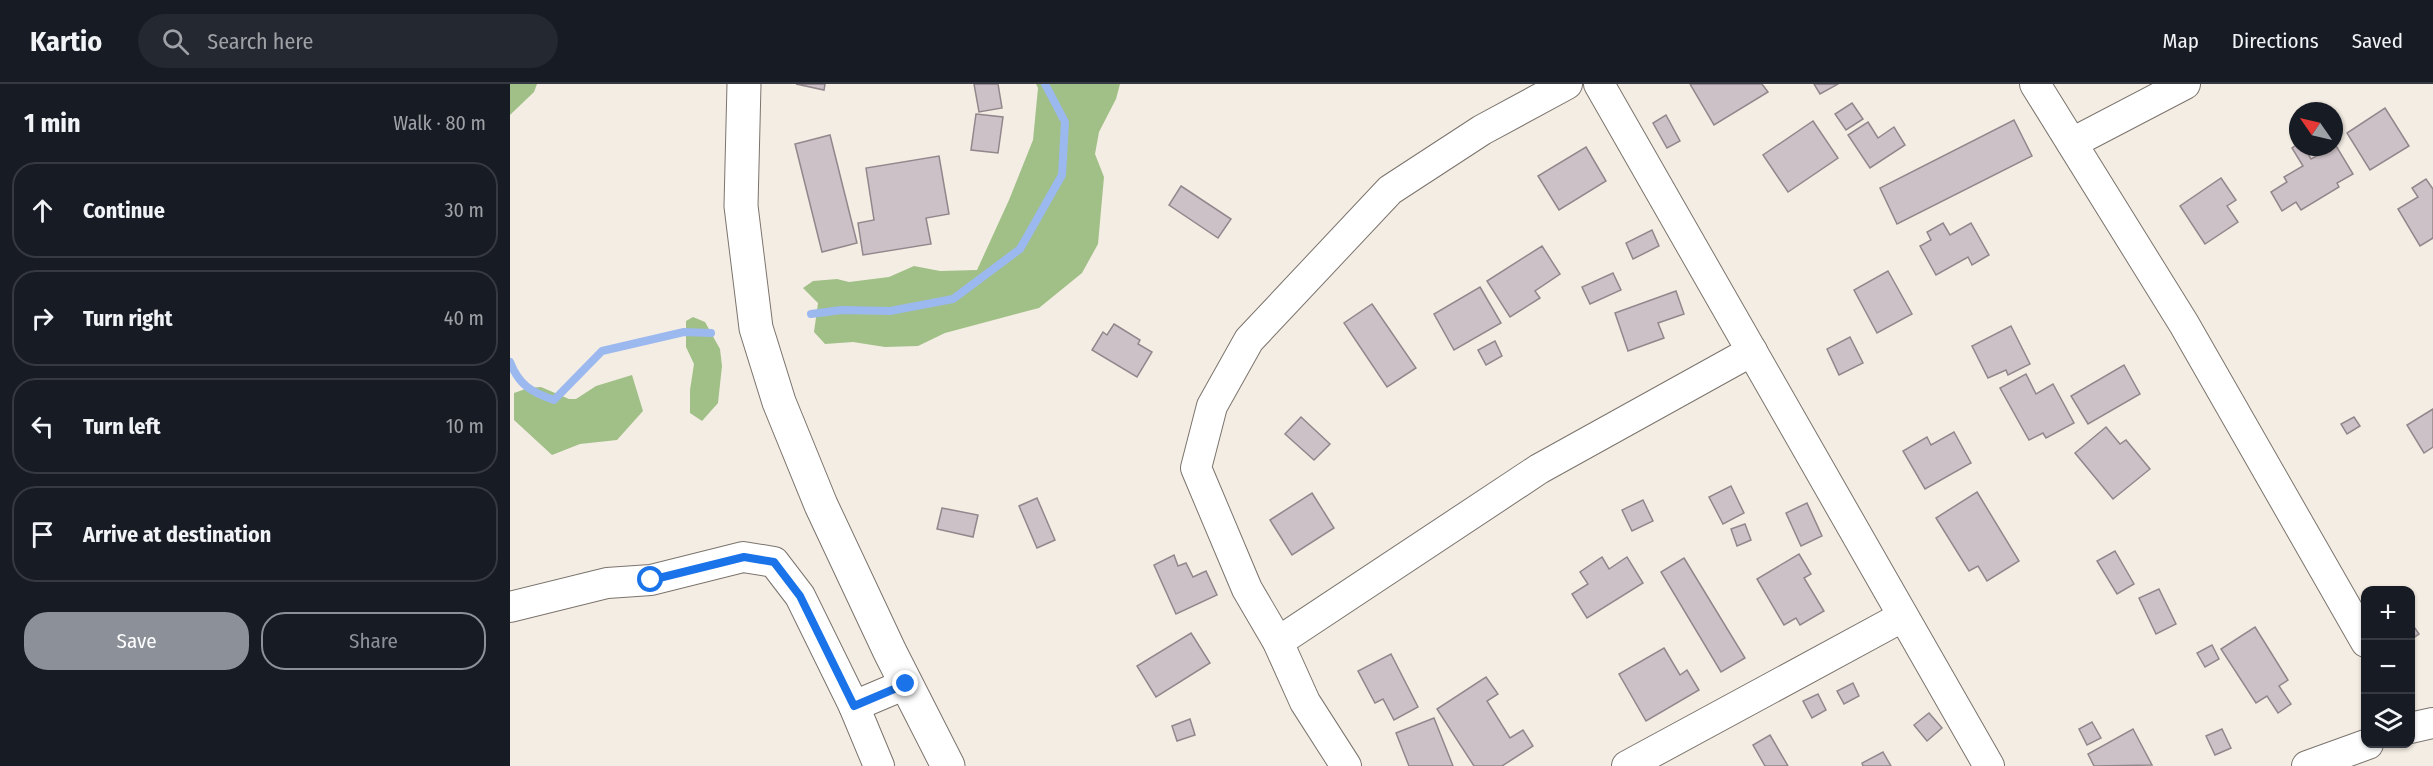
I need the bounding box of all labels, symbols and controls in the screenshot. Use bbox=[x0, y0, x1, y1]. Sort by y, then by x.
search box bbox=[138, 14, 558, 68]
text: Kartio bbox=[30, 25, 102, 58]
icon: search bbox=[159, 25, 192, 58]
text: Search here bbox=[207, 28, 313, 55]
text: Map bbox=[2162, 28, 2199, 54]
text: Directions bbox=[2232, 28, 2319, 54]
text: Saved bbox=[2352, 28, 2403, 54]
north arrow bbox=[2289, 102, 2343, 156]
text: 1 min bbox=[24, 108, 81, 139]
text: Walk · 80 m bbox=[393, 111, 486, 135]
icon: ahead bbox=[26, 194, 59, 227]
text: Continue bbox=[83, 197, 165, 224]
text: 30 m bbox=[444, 198, 484, 222]
icon: right bbox=[26, 302, 59, 335]
text: Turn right bbox=[83, 305, 172, 332]
text: 40 m bbox=[444, 306, 484, 330]
icon: left bbox=[26, 410, 59, 443]
text: Turn left bbox=[83, 413, 161, 440]
text: 10 m bbox=[446, 414, 484, 438]
icon: arrive bbox=[26, 518, 59, 551]
text: Arrive at destination bbox=[83, 521, 271, 548]
route start bbox=[637, 566, 663, 592]
map controls bbox=[2361, 586, 2415, 748]
button: + bbox=[2361, 586, 2415, 640]
button: Save bbox=[24, 612, 249, 670]
button: Share bbox=[261, 612, 486, 670]
button: − bbox=[2361, 640, 2415, 694]
route end bbox=[892, 670, 918, 696]
button: layers bbox=[2361, 694, 2415, 748]

